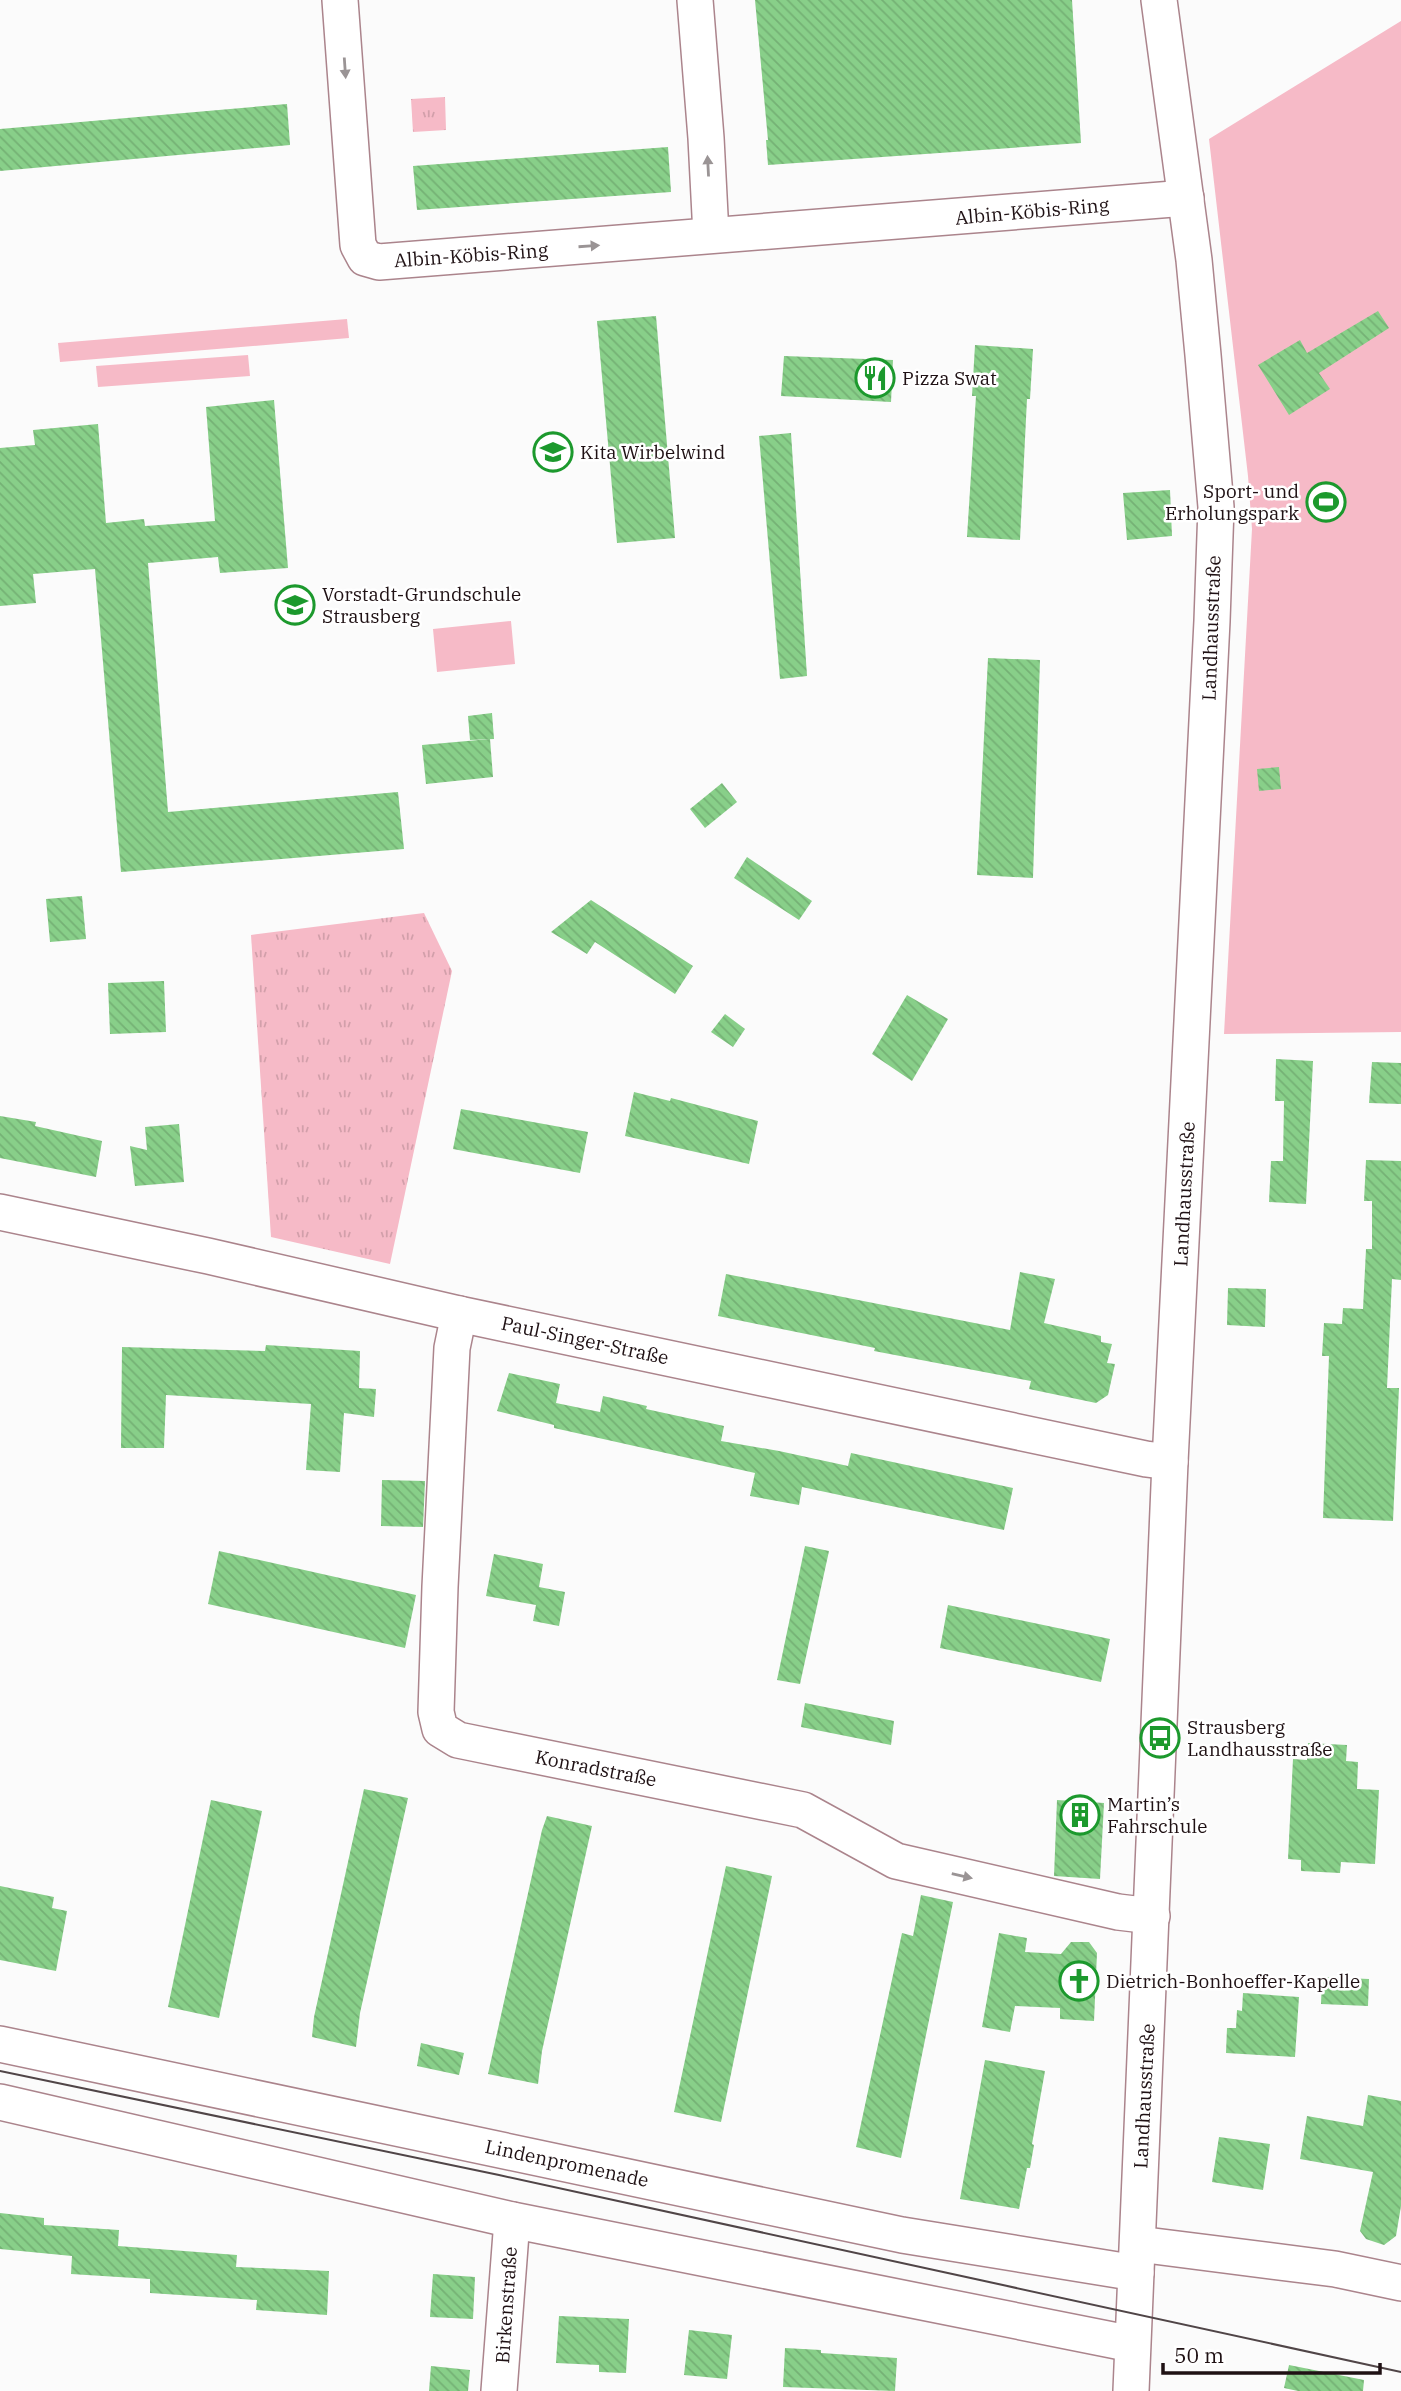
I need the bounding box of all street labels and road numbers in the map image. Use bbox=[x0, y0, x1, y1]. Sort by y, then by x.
street label: Albin-Köbis-Ring bbox=[954, 192, 1111, 230]
street label: Albin-Köbis-Ring bbox=[393, 238, 549, 272]
street label: Landhausstraße bbox=[1196, 555, 1226, 701]
street label: Landhausstraße bbox=[1168, 1121, 1200, 1267]
street label: Paul-Singer-Straße bbox=[499, 1311, 671, 1369]
street label: Konradstraße bbox=[533, 1744, 659, 1792]
street label: Landhausstraße bbox=[1128, 2023, 1160, 2169]
street label: Lindenpromenade bbox=[483, 2134, 651, 2192]
street label: Birkenstraße bbox=[490, 2246, 522, 2364]

